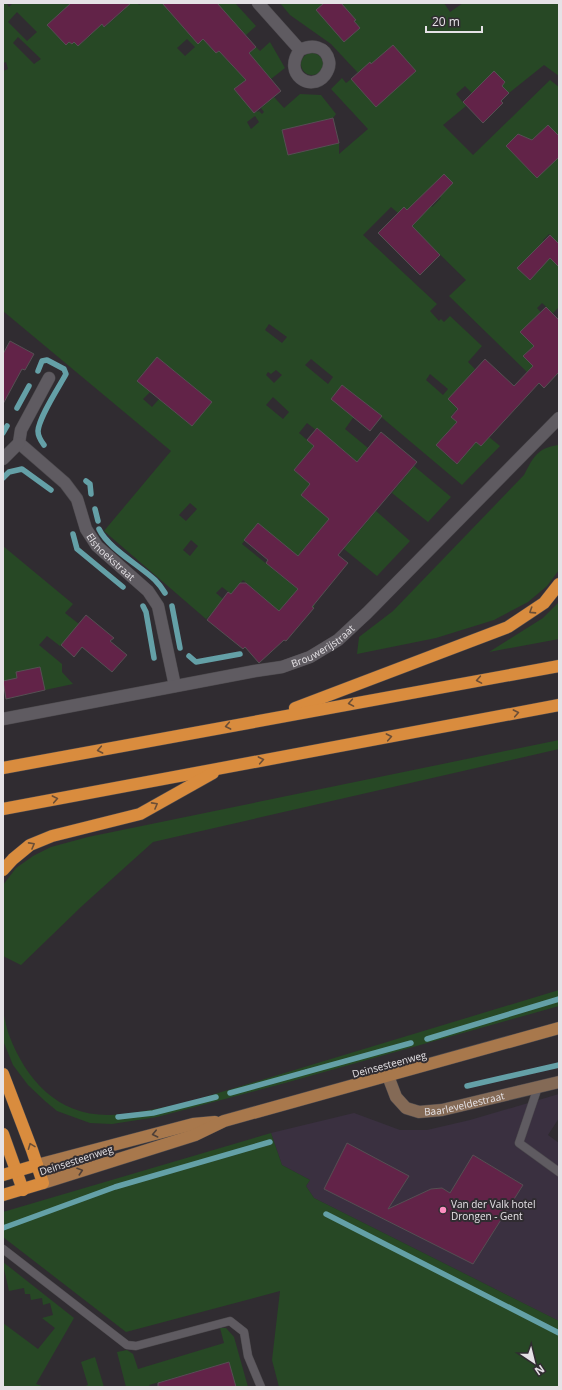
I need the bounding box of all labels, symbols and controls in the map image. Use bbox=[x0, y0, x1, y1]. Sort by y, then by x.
scale bar bbox=[426, 8, 482, 34]
text: 20 m bbox=[432, 13, 460, 30]
street label: Elshoekstraat bbox=[83, 530, 139, 584]
one-way arrow bbox=[529, 607, 536, 614]
street label: Brouwerijstraat bbox=[289, 621, 358, 670]
one-way arrow bbox=[476, 675, 482, 684]
one-way arrow bbox=[348, 699, 355, 707]
one-way arrow bbox=[513, 709, 519, 717]
one-way arrow bbox=[225, 721, 231, 730]
one-way arrow bbox=[385, 733, 392, 741]
one-way arrow bbox=[97, 745, 103, 753]
one-way arrow bbox=[258, 757, 264, 765]
one-way arrow bbox=[52, 796, 58, 804]
one-way arrow bbox=[151, 803, 158, 810]
one-way arrow bbox=[28, 842, 35, 850]
street label: Deinsesteenweg bbox=[350, 1047, 428, 1081]
street label: Baarleveldestraat bbox=[423, 1088, 506, 1119]
one-way arrow bbox=[152, 1130, 159, 1138]
street label: Deinsesteenweg bbox=[38, 1141, 115, 1178]
one-way arrow bbox=[27, 1142, 35, 1149]
one-way arrow bbox=[76, 1167, 83, 1176]
place label: Van der Valk hotel Drongen - Gent bbox=[451, 1197, 535, 1223]
marker: Van der Valk hotel Drongen - Gent bbox=[438, 1205, 448, 1215]
north arrow bbox=[514, 1342, 554, 1382]
text: N bbox=[532, 1362, 548, 1379]

